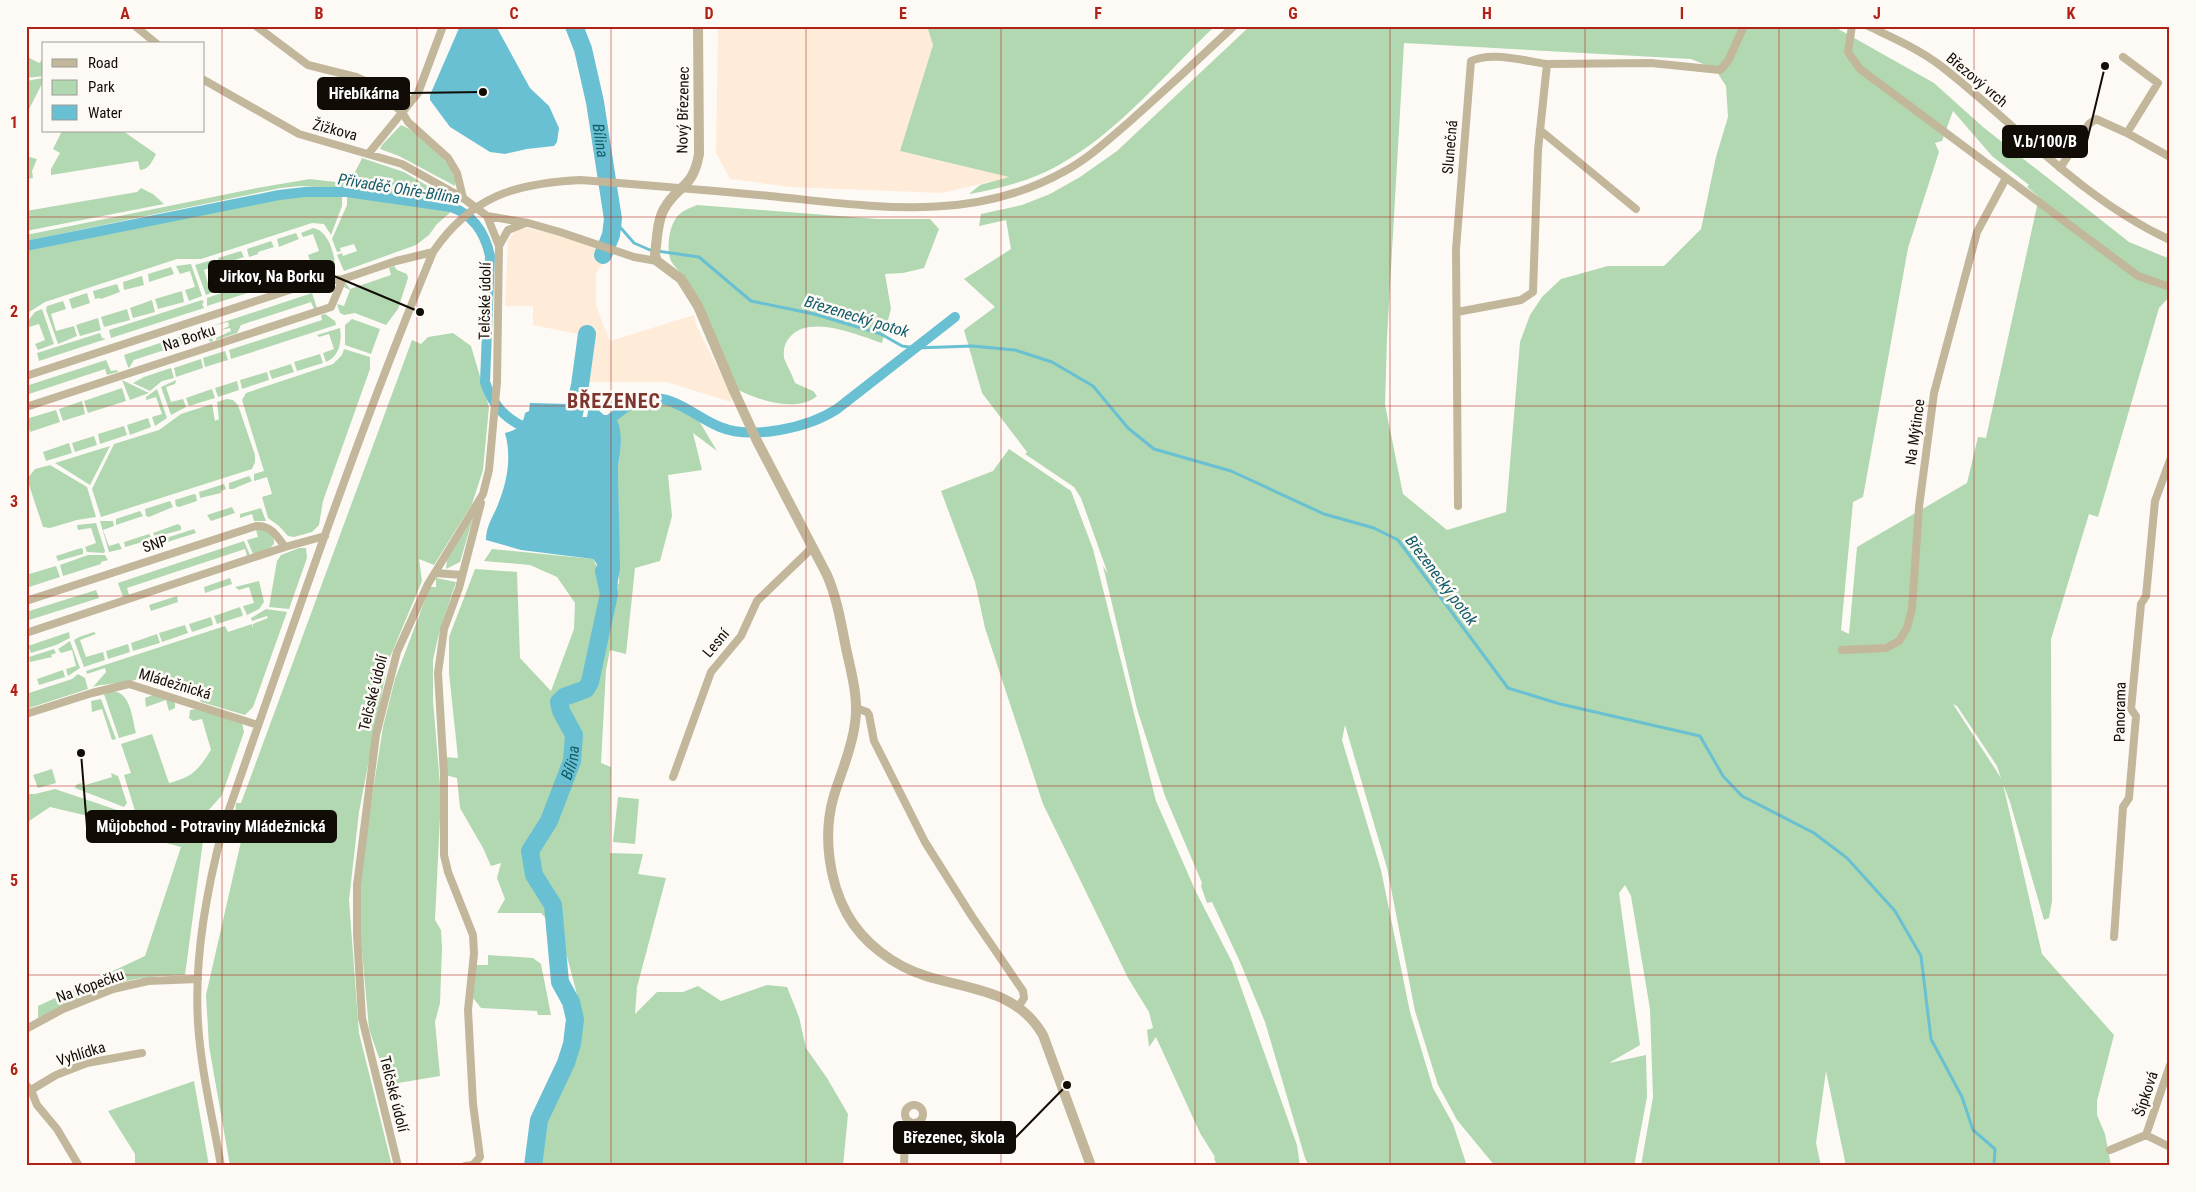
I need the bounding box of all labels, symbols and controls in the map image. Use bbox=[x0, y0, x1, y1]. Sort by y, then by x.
text: A bbox=[120, 4, 130, 23]
text: B bbox=[315, 4, 324, 23]
text: C bbox=[509, 4, 519, 23]
text: D bbox=[704, 4, 714, 23]
text: E bbox=[899, 4, 907, 23]
text: F bbox=[1094, 4, 1102, 23]
text: G bbox=[1288, 4, 1298, 23]
text: H bbox=[1482, 4, 1492, 23]
text: I bbox=[1680, 4, 1684, 23]
text: J bbox=[1873, 4, 1881, 23]
text: K bbox=[2067, 4, 2076, 23]
legend bbox=[42, 42, 205, 132]
street label: Březový vrch bbox=[1943, 49, 2011, 111]
text: Road bbox=[88, 54, 118, 72]
street label: Nový Březenec bbox=[673, 66, 693, 154]
text: Park bbox=[88, 78, 115, 96]
callout: Hřebíkárna bbox=[318, 78, 409, 109]
text: Hřebíkárna bbox=[329, 84, 400, 103]
text: Water bbox=[88, 104, 123, 122]
text: 1 bbox=[10, 113, 18, 132]
street label: Žižkova bbox=[311, 115, 359, 145]
street label: Slunečná bbox=[1439, 119, 1461, 175]
water label: Bílina bbox=[588, 122, 612, 159]
callout: V.b/100/B bbox=[2003, 126, 2087, 157]
text: V.b/100/B bbox=[2013, 132, 2077, 151]
water label: Přivaděč Ohře-Bílina bbox=[337, 169, 461, 208]
callout: Jirkov, Na Borku bbox=[209, 261, 334, 292]
street label: Telčské údolí bbox=[475, 261, 495, 340]
text: Jirkov, Na Borku bbox=[220, 267, 325, 286]
water label: Březenecký potok bbox=[802, 292, 912, 342]
text: 2 bbox=[10, 302, 18, 321]
street label: Na Borku bbox=[160, 321, 218, 355]
district label: BŘEZENEC bbox=[567, 389, 661, 413]
street label: Na Mýtince bbox=[1901, 398, 1929, 466]
text: 3 bbox=[10, 492, 18, 511]
water label: Březenecký potok bbox=[1402, 531, 1482, 630]
street label: SNP bbox=[140, 532, 170, 556]
street label: Lesní bbox=[699, 624, 734, 661]
street label: Telčské údolí bbox=[355, 652, 391, 733]
street label: Mládežnická bbox=[137, 664, 213, 704]
text: 4 bbox=[10, 681, 18, 700]
street label: Panorama bbox=[2110, 682, 2130, 742]
water label: Bílina bbox=[557, 745, 583, 782]
callout: Můjobchod - Potraviny Mládežnická bbox=[87, 811, 336, 842]
text: Můjobchod - Potraviny Mládežnická bbox=[96, 817, 326, 836]
text: 5 bbox=[10, 871, 18, 890]
street label: Na Kopečku bbox=[54, 965, 126, 1007]
street label: Vyhlídka bbox=[54, 1038, 108, 1070]
street label: Telčské údolí bbox=[376, 1054, 412, 1135]
text: 6 bbox=[10, 1060, 18, 1079]
street label: Šípková bbox=[2130, 1069, 2162, 1119]
callout: Březenec, škola bbox=[894, 1122, 1015, 1153]
text: Březenec, škola bbox=[903, 1128, 1005, 1147]

